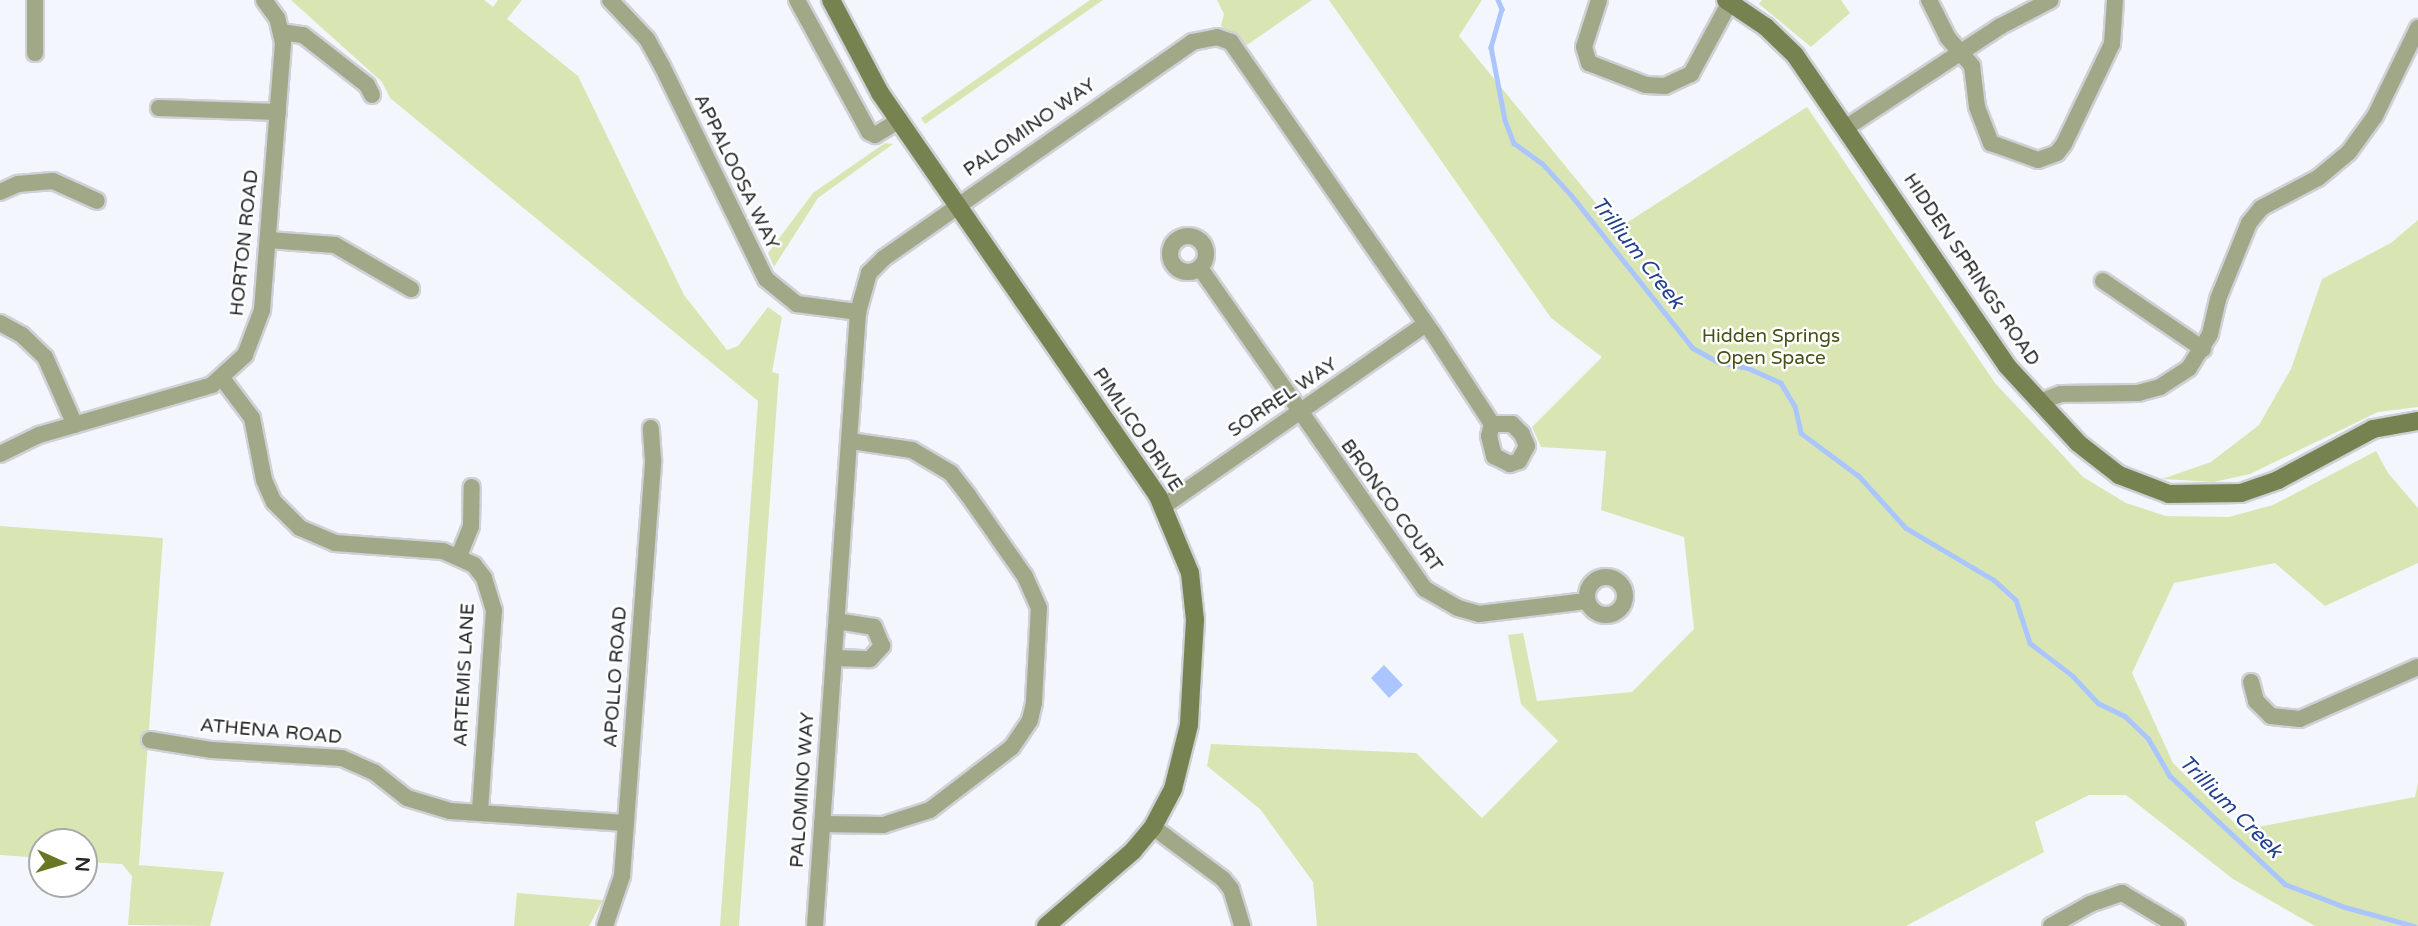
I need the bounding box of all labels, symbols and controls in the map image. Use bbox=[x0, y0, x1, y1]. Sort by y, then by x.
street label: PALOMINO WAY bbox=[959, 74, 1101, 182]
street label: APPALOOSA WAY bbox=[688, 91, 784, 253]
street label: HORTON ROAD bbox=[226, 169, 264, 317]
street label: HIDDEN SPRINGS ROAD bbox=[1898, 169, 2044, 371]
water label: Trillium Creek bbox=[1585, 192, 1689, 314]
park label: Hidden Springs Open Space bbox=[1702, 326, 1840, 370]
street label: SORREL WAY bbox=[1224, 353, 1342, 443]
street label: PIMLICO DRIVE bbox=[1087, 364, 1187, 496]
street label: BRONCO COURT bbox=[1335, 435, 1447, 577]
street label: ARTEMIS LANE bbox=[450, 603, 480, 747]
street label: APOLLO ROAD bbox=[600, 606, 632, 748]
street label: PALOMINO WAY bbox=[786, 711, 820, 869]
street label: ATHENA ROAD bbox=[199, 714, 343, 750]
water label: Trillium Creek bbox=[2173, 750, 2287, 864]
north arrow bbox=[28, 828, 98, 898]
text: N bbox=[70, 856, 93, 873]

